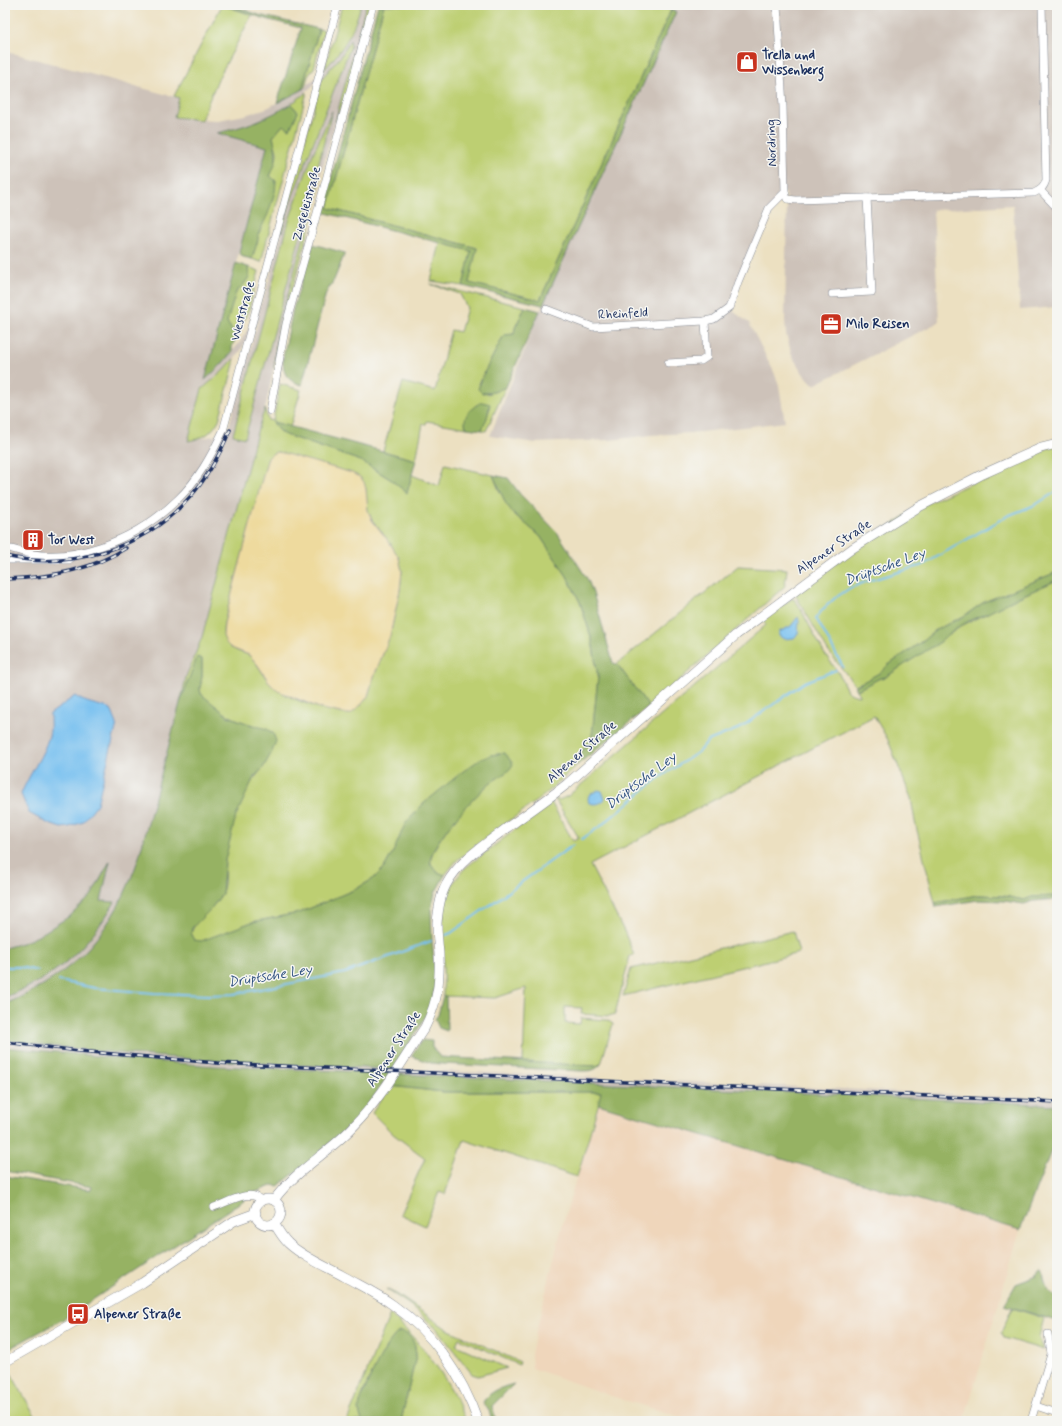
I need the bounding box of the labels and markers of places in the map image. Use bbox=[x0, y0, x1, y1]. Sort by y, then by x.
place label: Trella und Wissenberg bbox=[761, 47, 824, 82]
shop icon: Trella und Wissenberg bbox=[734, 49, 760, 75]
office icon: Milo Reisen bbox=[818, 311, 844, 337]
place label: Milo Reisen bbox=[846, 316, 910, 333]
building icon: Tor West bbox=[20, 527, 46, 553]
place label: Tor West bbox=[48, 532, 95, 549]
bus stop icon: Alpener Straße bbox=[65, 1301, 91, 1327]
place label: Alpener Straße bbox=[94, 1306, 182, 1323]

